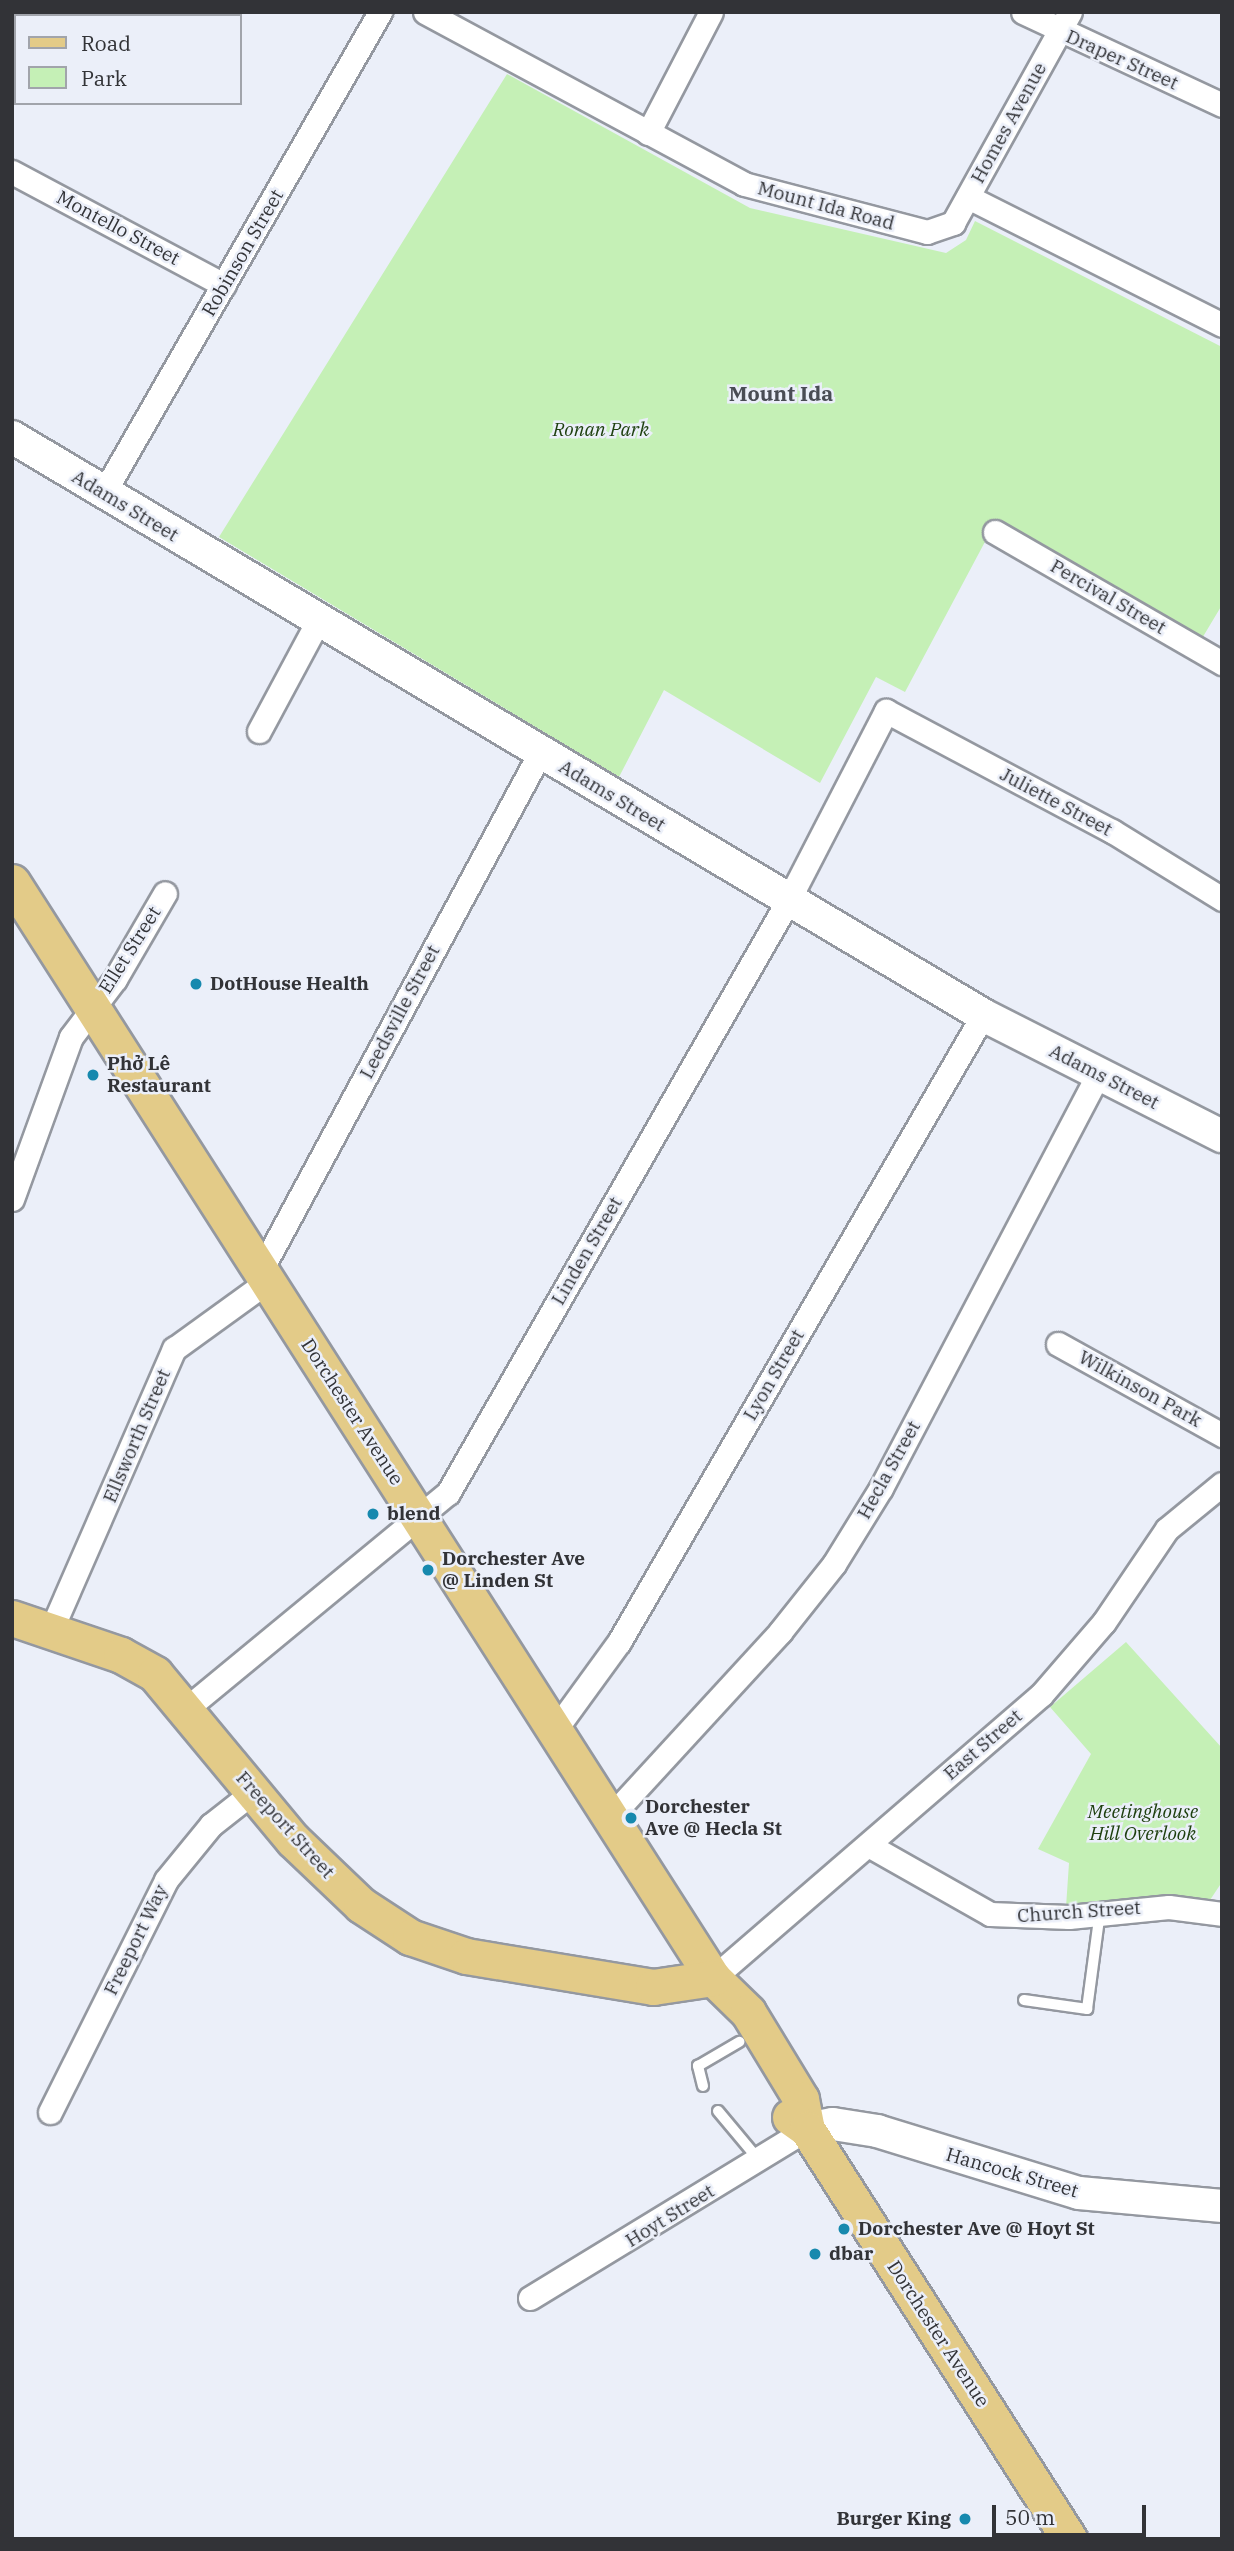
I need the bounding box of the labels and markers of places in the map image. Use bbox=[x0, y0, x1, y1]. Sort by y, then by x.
place label: DotHouse Health bbox=[210, 973, 369, 995]
marker: DotHouse Health bbox=[188, 976, 204, 992]
place label: Phở Lê Restaurant bbox=[107, 1053, 211, 1097]
marker: Phở Lê Restaurant bbox=[85, 1067, 101, 1083]
place label: blend bbox=[387, 1503, 440, 1525]
marker: blend bbox=[365, 1506, 381, 1522]
place label: Dorchester Ave @ Linden St bbox=[442, 1548, 585, 1592]
marker: Dorchester Ave @ Linden St bbox=[420, 1562, 436, 1578]
place label: Dorchester Ave @ Hecla St bbox=[645, 1796, 782, 1840]
marker: Dorchester Ave @ Hecla St bbox=[623, 1810, 639, 1826]
place label: Dorchester Ave @ Hoyt St bbox=[858, 2218, 1095, 2240]
marker: Dorchester Ave @ Hoyt St bbox=[836, 2221, 852, 2237]
place label: dbar bbox=[829, 2243, 873, 2265]
marker: dbar bbox=[807, 2246, 823, 2262]
place label: Burger King bbox=[837, 2508, 951, 2530]
marker: Burger King bbox=[957, 2511, 973, 2527]

